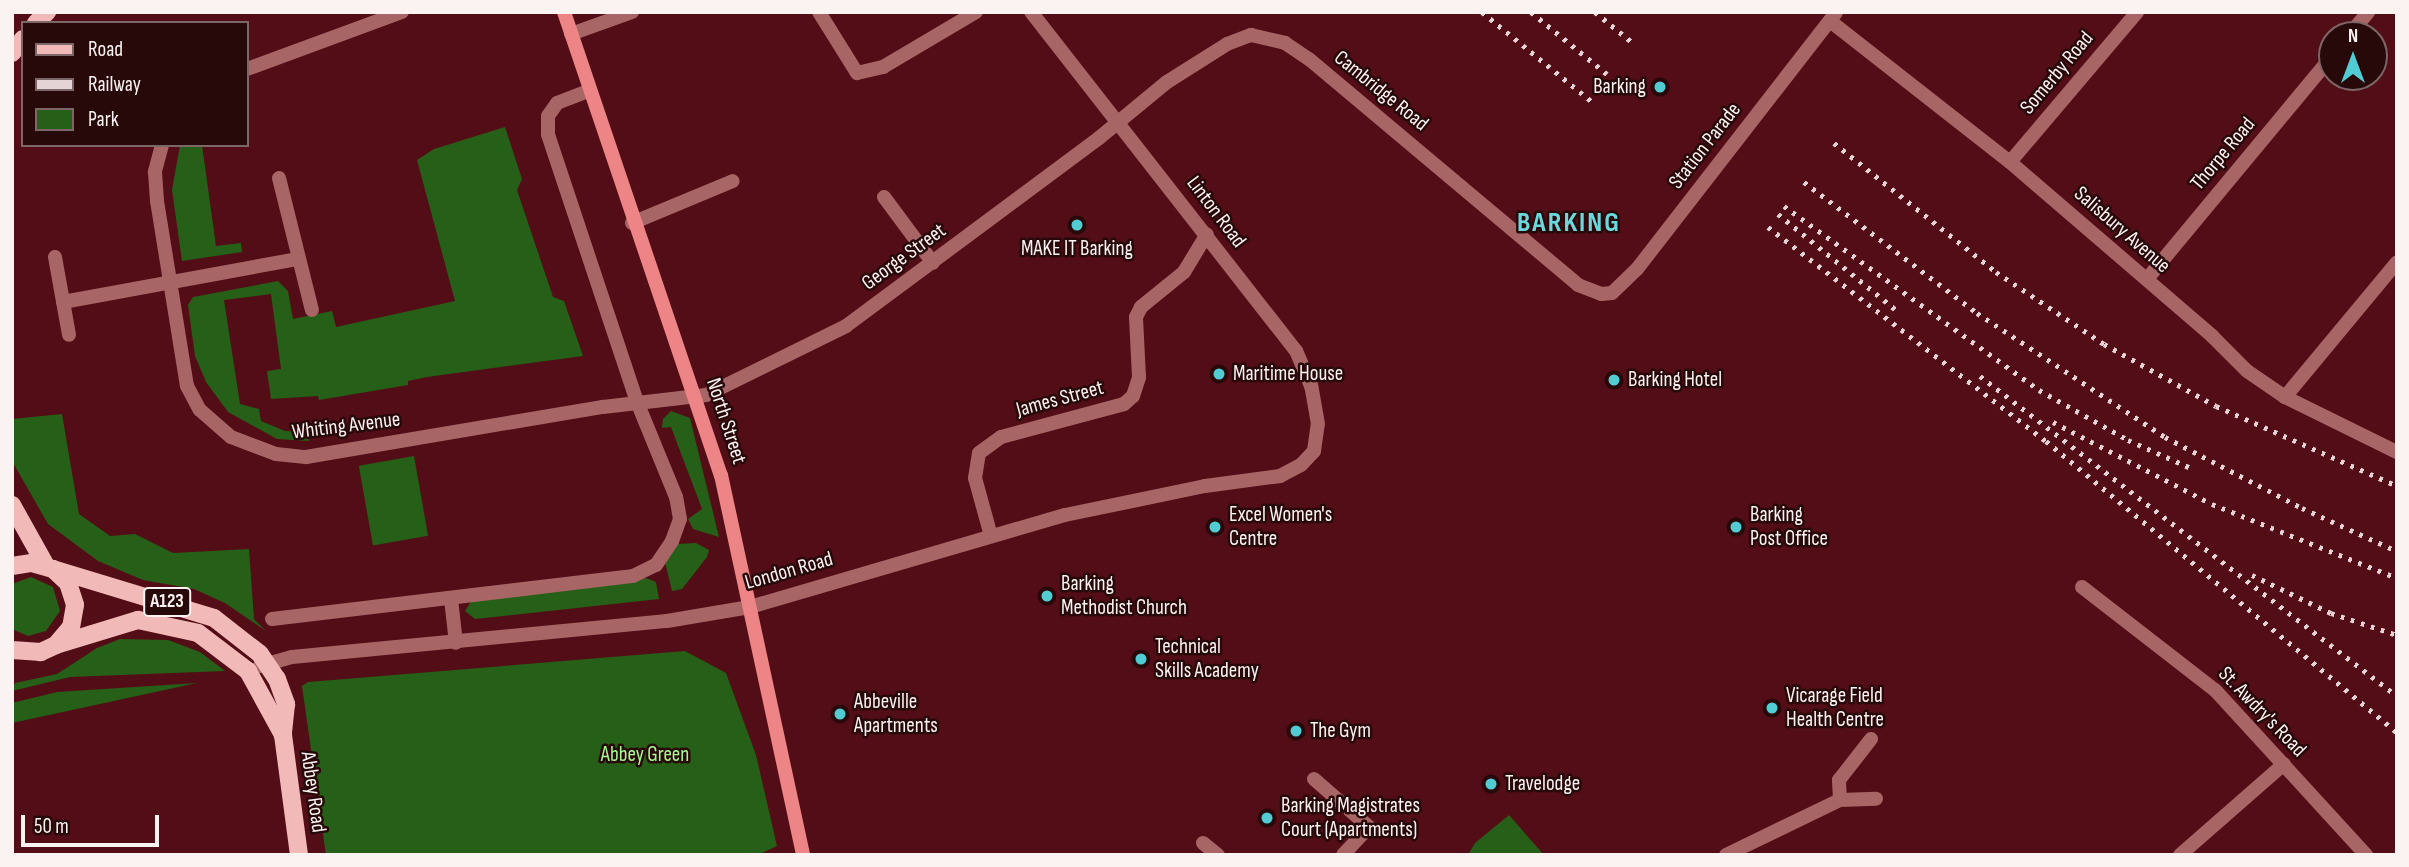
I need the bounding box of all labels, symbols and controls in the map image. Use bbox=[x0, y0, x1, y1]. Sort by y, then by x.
legend bbox=[21, 21, 248, 147]
north arrow bbox=[2318, 21, 2388, 91]
text: N bbox=[2348, 25, 2358, 48]
street label: Somerby Road bbox=[2015, 26, 2099, 120]
text: Road bbox=[88, 37, 123, 62]
street label: Cambridge Road bbox=[1329, 45, 1433, 137]
text: Railway bbox=[88, 72, 141, 97]
place label: Barking bbox=[1593, 74, 1646, 100]
marker: Barking bbox=[1652, 79, 1668, 95]
street label: Station Parade bbox=[1664, 98, 1746, 194]
text: Park bbox=[88, 107, 119, 132]
street label: Thorpe Road bbox=[2185, 112, 2261, 196]
street label: Linton Road bbox=[1181, 171, 1251, 253]
street label: Salisbury Avenue bbox=[2069, 181, 2175, 279]
district label: BARKING bbox=[1518, 206, 1620, 240]
marker: MAKE IT Barking bbox=[1069, 217, 1085, 233]
street label: George Street bbox=[857, 218, 951, 296]
place label: MAKE IT Barking bbox=[1021, 236, 1133, 262]
place label: Maritime House bbox=[1233, 361, 1343, 387]
marker: Maritime House bbox=[1211, 366, 1227, 382]
place label: Barking Hotel bbox=[1628, 367, 1722, 393]
marker: Barking Hotel bbox=[1606, 372, 1622, 388]
street label: North Street bbox=[700, 375, 752, 467]
street label: James Street bbox=[1014, 375, 1106, 423]
street label: Whiting Avenue bbox=[290, 407, 402, 445]
place label: Excel Women's Centre bbox=[1229, 502, 1332, 552]
place label: Barking Post Office bbox=[1750, 502, 1828, 552]
marker: Excel Women's Centre bbox=[1207, 519, 1223, 535]
marker: Barking Post Office bbox=[1728, 519, 1744, 535]
street label: London Road bbox=[742, 546, 836, 596]
place label: Barking Methodist Church bbox=[1061, 571, 1187, 621]
road number: A123 bbox=[142, 586, 192, 618]
marker: Barking Methodist Church bbox=[1039, 588, 1055, 604]
place label: Technical Skills Academy bbox=[1155, 634, 1259, 684]
marker: Technical Skills Academy bbox=[1133, 651, 1149, 667]
street label: St. Awdry's Road bbox=[2213, 662, 2311, 762]
place label: Vicarage Field Health Centre bbox=[1786, 683, 1884, 733]
place label: Abbeville Apartments bbox=[854, 689, 938, 739]
marker: Vicarage Field Health Centre bbox=[1764, 700, 1780, 716]
marker: Abbeville Apartments bbox=[832, 706, 848, 722]
place label: The Gym bbox=[1310, 718, 1371, 744]
marker: The Gym bbox=[1288, 723, 1304, 739]
park label: Abbey Green bbox=[601, 742, 689, 768]
street label: Abbey Road bbox=[295, 750, 331, 834]
place label: Travelodge bbox=[1505, 771, 1580, 797]
marker: Travelodge bbox=[1483, 776, 1499, 792]
place label: Barking Magistrates Court (Apartments) bbox=[1281, 793, 1420, 843]
scale bar bbox=[24, 800, 163, 844]
marker: Barking Magistrates Court (Apartments) bbox=[1259, 810, 1275, 826]
text: 50 m bbox=[34, 814, 69, 839]

